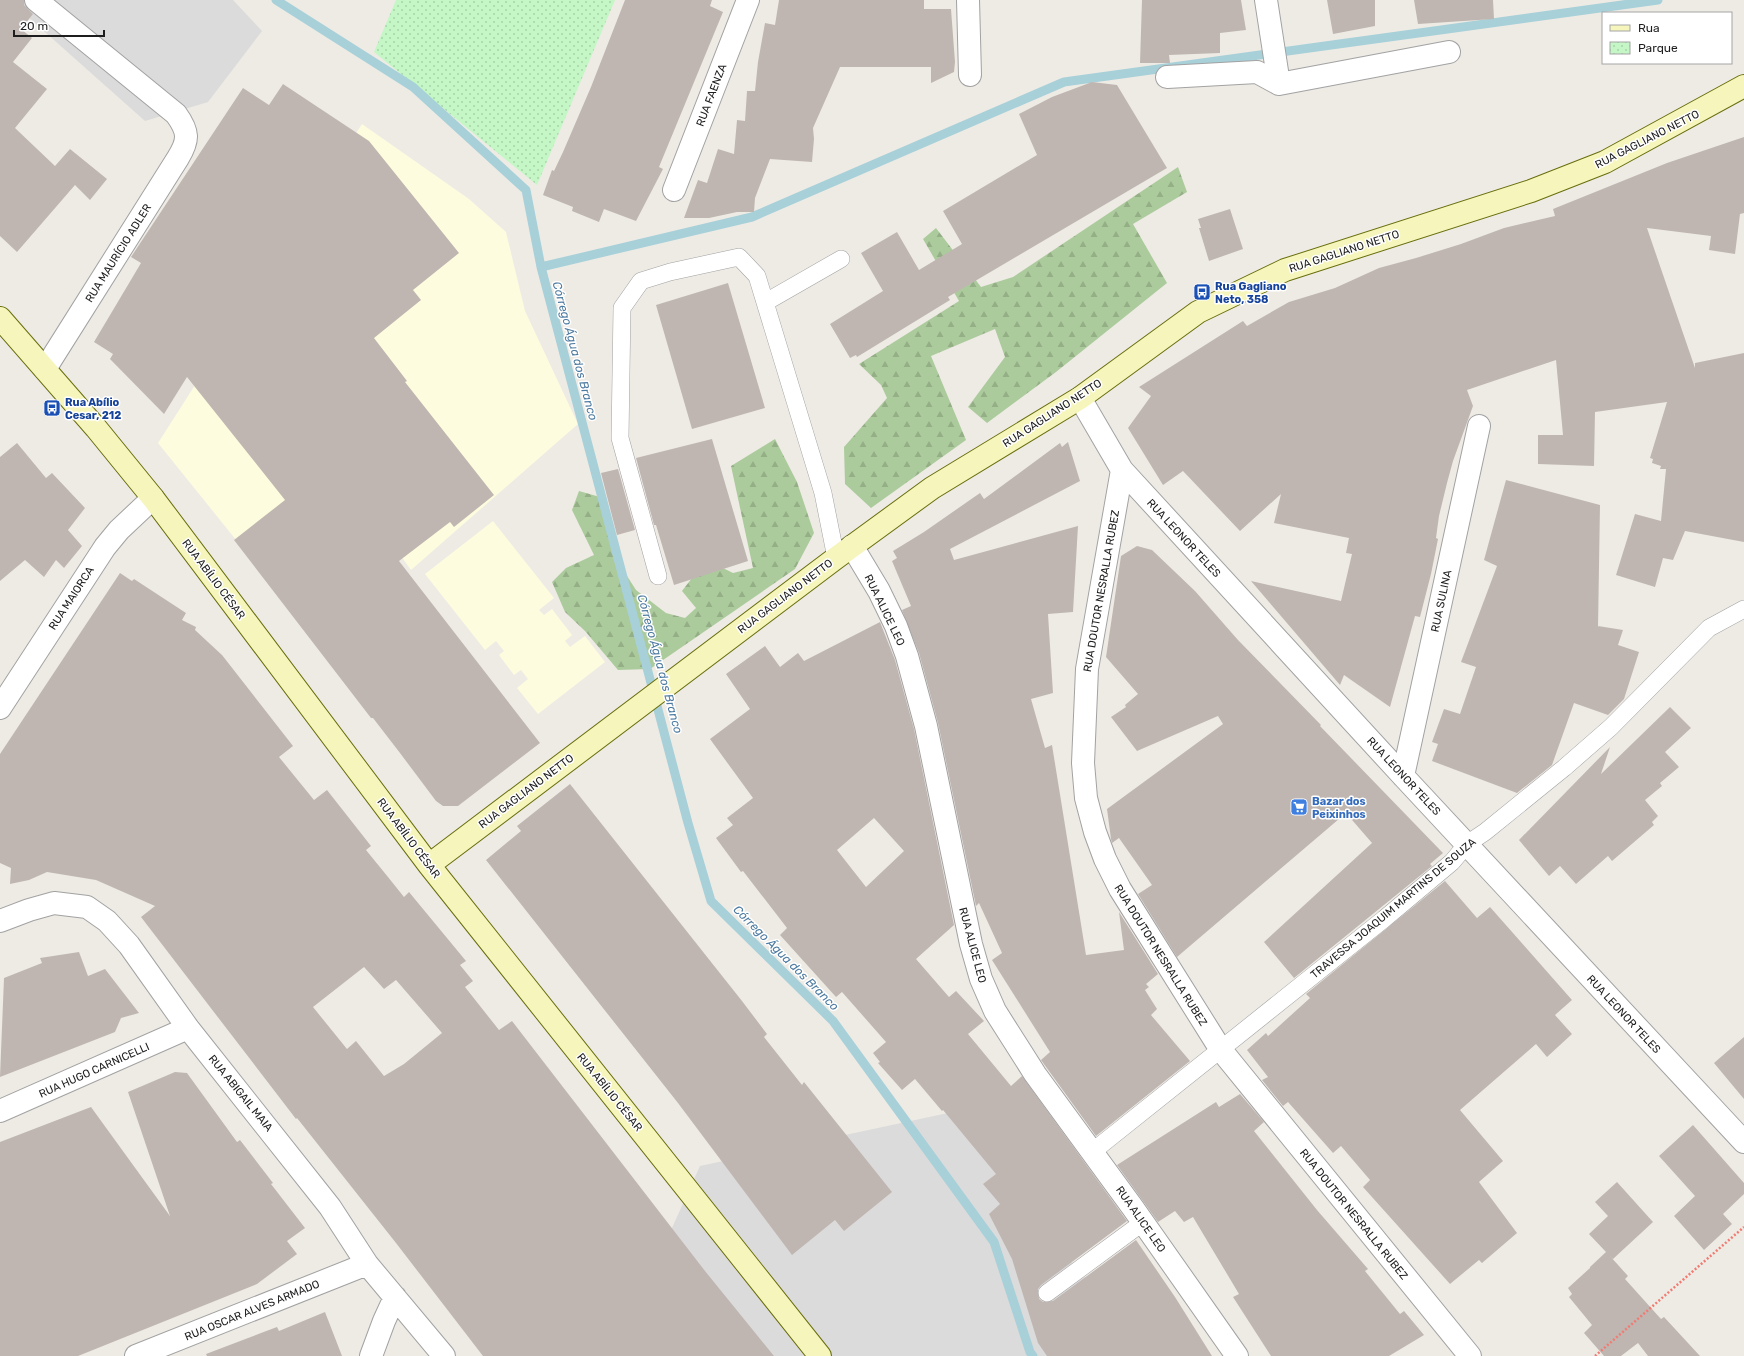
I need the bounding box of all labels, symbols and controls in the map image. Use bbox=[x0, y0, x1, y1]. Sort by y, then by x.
scale bar bbox=[14, 12, 104, 38]
legend bbox=[1602, 12, 1732, 64]
text: 20 m bbox=[20, 19, 48, 33]
text: Rua bbox=[1638, 21, 1660, 35]
text: Parque bbox=[1638, 41, 1678, 55]
street label: RUA FAENZA bbox=[694, 61, 730, 128]
street label: RUA GAGLIANO NETTO bbox=[1593, 107, 1702, 171]
street label: RUA MAURÍCIO ADLER bbox=[83, 202, 154, 305]
street label: RUA GAGLIANO NETTO bbox=[1287, 227, 1401, 275]
water label: Córrego Água dos Branco bbox=[550, 280, 600, 422]
place label: Rua Gagliano Neto, 358 bbox=[1215, 280, 1287, 306]
bus stop icon: Rua Gagliano Neto, 358 bbox=[1192, 282, 1212, 302]
street label: RUA GAGLIANO NETTO bbox=[1000, 377, 1104, 450]
place label: Rua Abílio Cesar, 212 bbox=[65, 396, 121, 422]
bus stop icon: Rua Abílio Cesar, 212 bbox=[42, 398, 62, 418]
street label: RUA LEONOR TELES bbox=[1144, 497, 1223, 580]
street label: RUA DOUTOR NESRALLA RUBEZ bbox=[1081, 509, 1122, 673]
street label: RUA ABÍLIO CÉSAR bbox=[179, 537, 248, 622]
street label: RUA GAGLIANO NETTO bbox=[735, 557, 835, 636]
street label: RUA MAIORCA bbox=[46, 564, 97, 632]
street label: RUA SULINA bbox=[1429, 568, 1455, 633]
street label: RUA ALICE LEO bbox=[862, 572, 907, 648]
water label: Córrego Água dos Branco bbox=[635, 593, 685, 735]
street label: RUA LEONOR TELES bbox=[1364, 735, 1443, 818]
street label: RUA GAGLIANO NETTO bbox=[476, 752, 576, 831]
place label: Bazar dos Peixinhos bbox=[1312, 795, 1366, 821]
street label: RUA ABÍLIO CÉSAR bbox=[374, 796, 443, 881]
supermarket icon: Bazar dos Peixinhos bbox=[1289, 797, 1309, 817]
street label: TRAVESSA JOAQUIM MARTINS DE SOUZA bbox=[1308, 835, 1479, 981]
street label: RUA DOUTOR NESRALLA RUBEZ bbox=[1112, 882, 1210, 1029]
water label: Córrego Água dos Branco bbox=[730, 902, 842, 1014]
street label: RUA ALICE LEO bbox=[956, 906, 989, 984]
street label: RUA LEONOR TELES bbox=[1584, 973, 1663, 1056]
street label: RUA HUGO CARNICELLI bbox=[37, 1040, 151, 1101]
street label: RUA ABÍLIO CÉSAR bbox=[574, 1051, 645, 1134]
street label: RUA ABIGAIL MAIA bbox=[206, 1052, 276, 1135]
street label: RUA DOUTOR NESRALLA RUBEZ bbox=[1297, 1146, 1411, 1283]
street label: RUA ALICE LEO bbox=[1113, 1184, 1168, 1255]
street label: RUA OSCAR ALVES ARMADO bbox=[183, 1277, 322, 1344]

